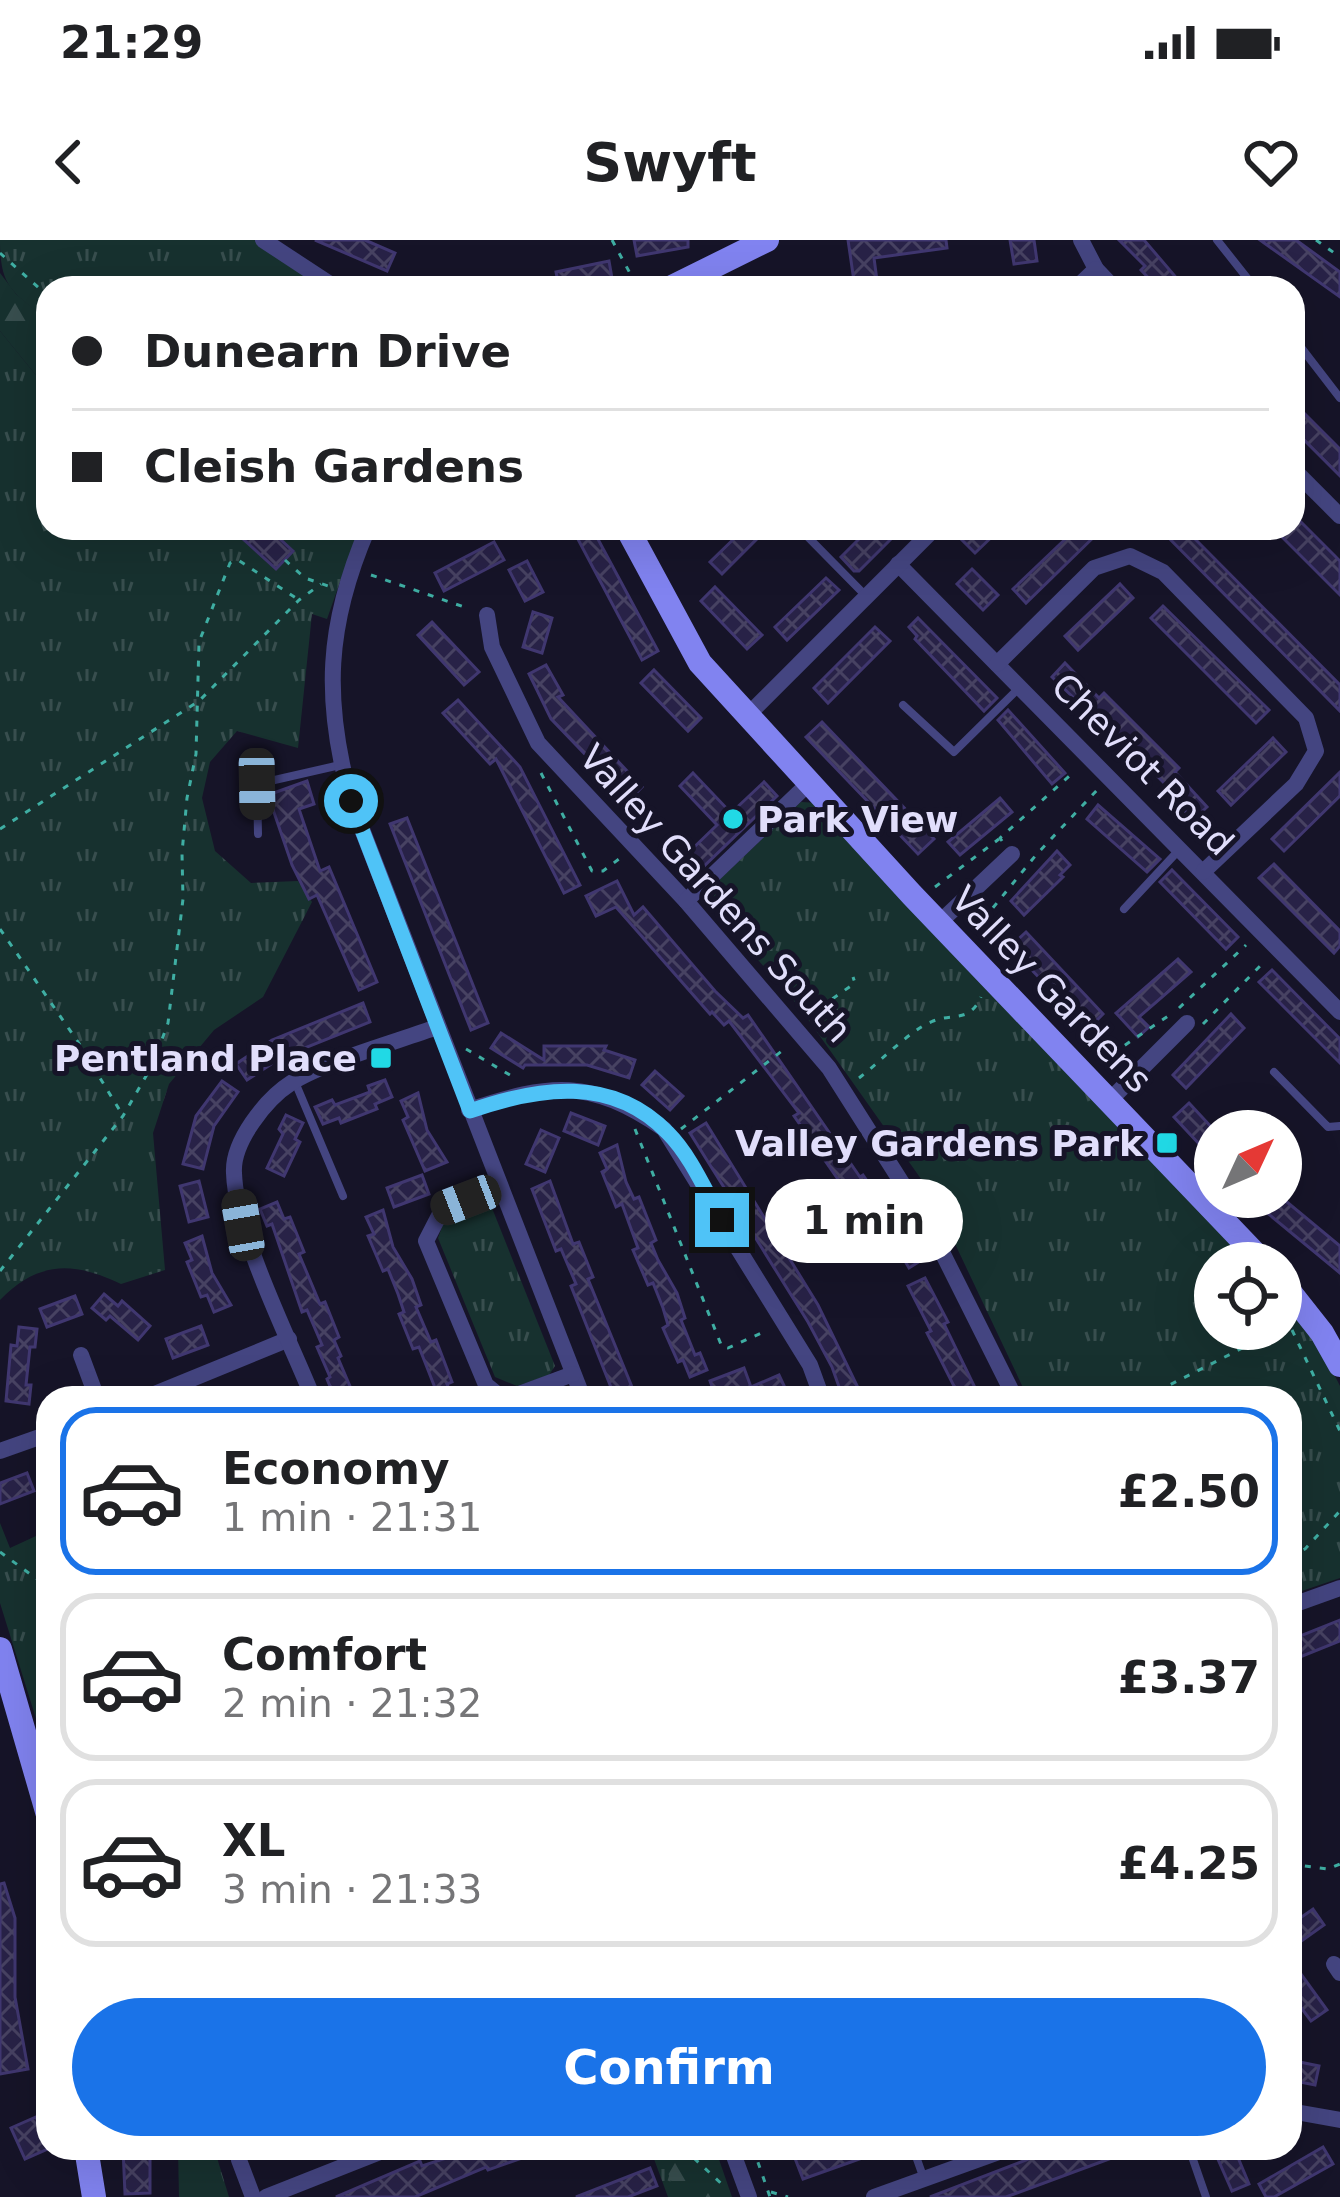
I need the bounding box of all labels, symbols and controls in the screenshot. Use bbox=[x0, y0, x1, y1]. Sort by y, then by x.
text: 21:29 bbox=[60, 16, 203, 69]
icon: back bbox=[36, 129, 102, 195]
icon: heart bbox=[1238, 129, 1304, 195]
text: Swyft bbox=[583, 131, 757, 194]
text: Dunearn Drive bbox=[144, 325, 511, 378]
text: Cleish Gardens bbox=[144, 440, 524, 493]
street label: Cheviot Road bbox=[1044, 665, 1242, 863]
street label: Valley Gardens South bbox=[571, 736, 860, 1050]
car bbox=[238, 748, 276, 820]
route start bbox=[324, 774, 378, 828]
place label: Park View bbox=[757, 799, 958, 840]
marker: Park View bbox=[720, 806, 746, 832]
street label: Valley Gardens bbox=[943, 878, 1160, 1101]
place label: Pentland Place bbox=[54, 1038, 357, 1079]
marker: Pentland Place bbox=[368, 1045, 394, 1071]
north arrow bbox=[1194, 1110, 1302, 1218]
map controls bbox=[1194, 1110, 1302, 1350]
place label: Valley Gardens Park bbox=[735, 1123, 1144, 1164]
marker: Valley Gardens Park bbox=[1154, 1130, 1180, 1156]
car bbox=[426, 1170, 506, 1230]
callout: 1 min bbox=[764, 1178, 962, 1262]
car bbox=[219, 1186, 267, 1264]
route end bbox=[695, 1193, 749, 1247]
text: 1 min bbox=[803, 1198, 925, 1243]
button: locate bbox=[1194, 1242, 1302, 1350]
icon: car bbox=[78, 1437, 186, 1545]
text: Economy bbox=[222, 1442, 450, 1495]
text: £2.50 bbox=[1118, 1465, 1260, 1518]
text: 1 min · 21:31 bbox=[222, 1495, 482, 1540]
icon: car bbox=[78, 1623, 186, 1731]
text: Comfort bbox=[222, 1628, 427, 1681]
text: £3.37 bbox=[1118, 1651, 1260, 1704]
text: 2 min · 21:32 bbox=[222, 1681, 482, 1726]
icon: car bbox=[78, 1809, 186, 1917]
text: XL bbox=[222, 1814, 285, 1867]
text: £4.25 bbox=[1118, 1837, 1260, 1890]
text: 3 min · 21:33 bbox=[222, 1867, 482, 1912]
button: Confirm bbox=[72, 1998, 1266, 2136]

